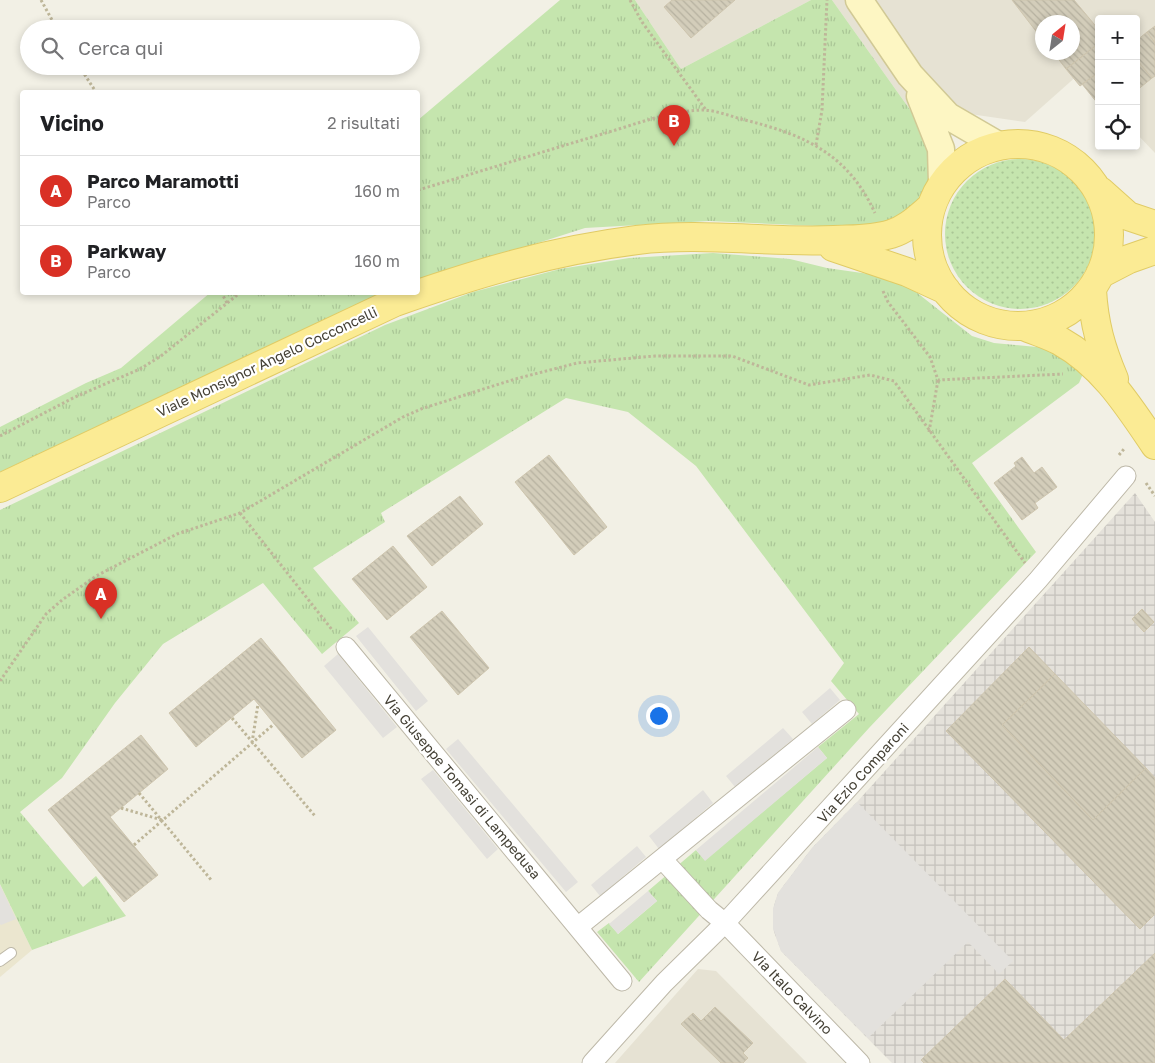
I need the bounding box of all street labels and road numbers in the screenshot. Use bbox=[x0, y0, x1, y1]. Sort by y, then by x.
street label: Viale Monsignor Angelo Cocconcelli bbox=[154, 303, 380, 420]
street label: Via Giuseppe Tomasi di Lampedusa bbox=[380, 691, 544, 882]
street label: Via Ezio Comparoni bbox=[813, 719, 912, 826]
street label: Via Italo Calvino bbox=[748, 948, 836, 1038]

